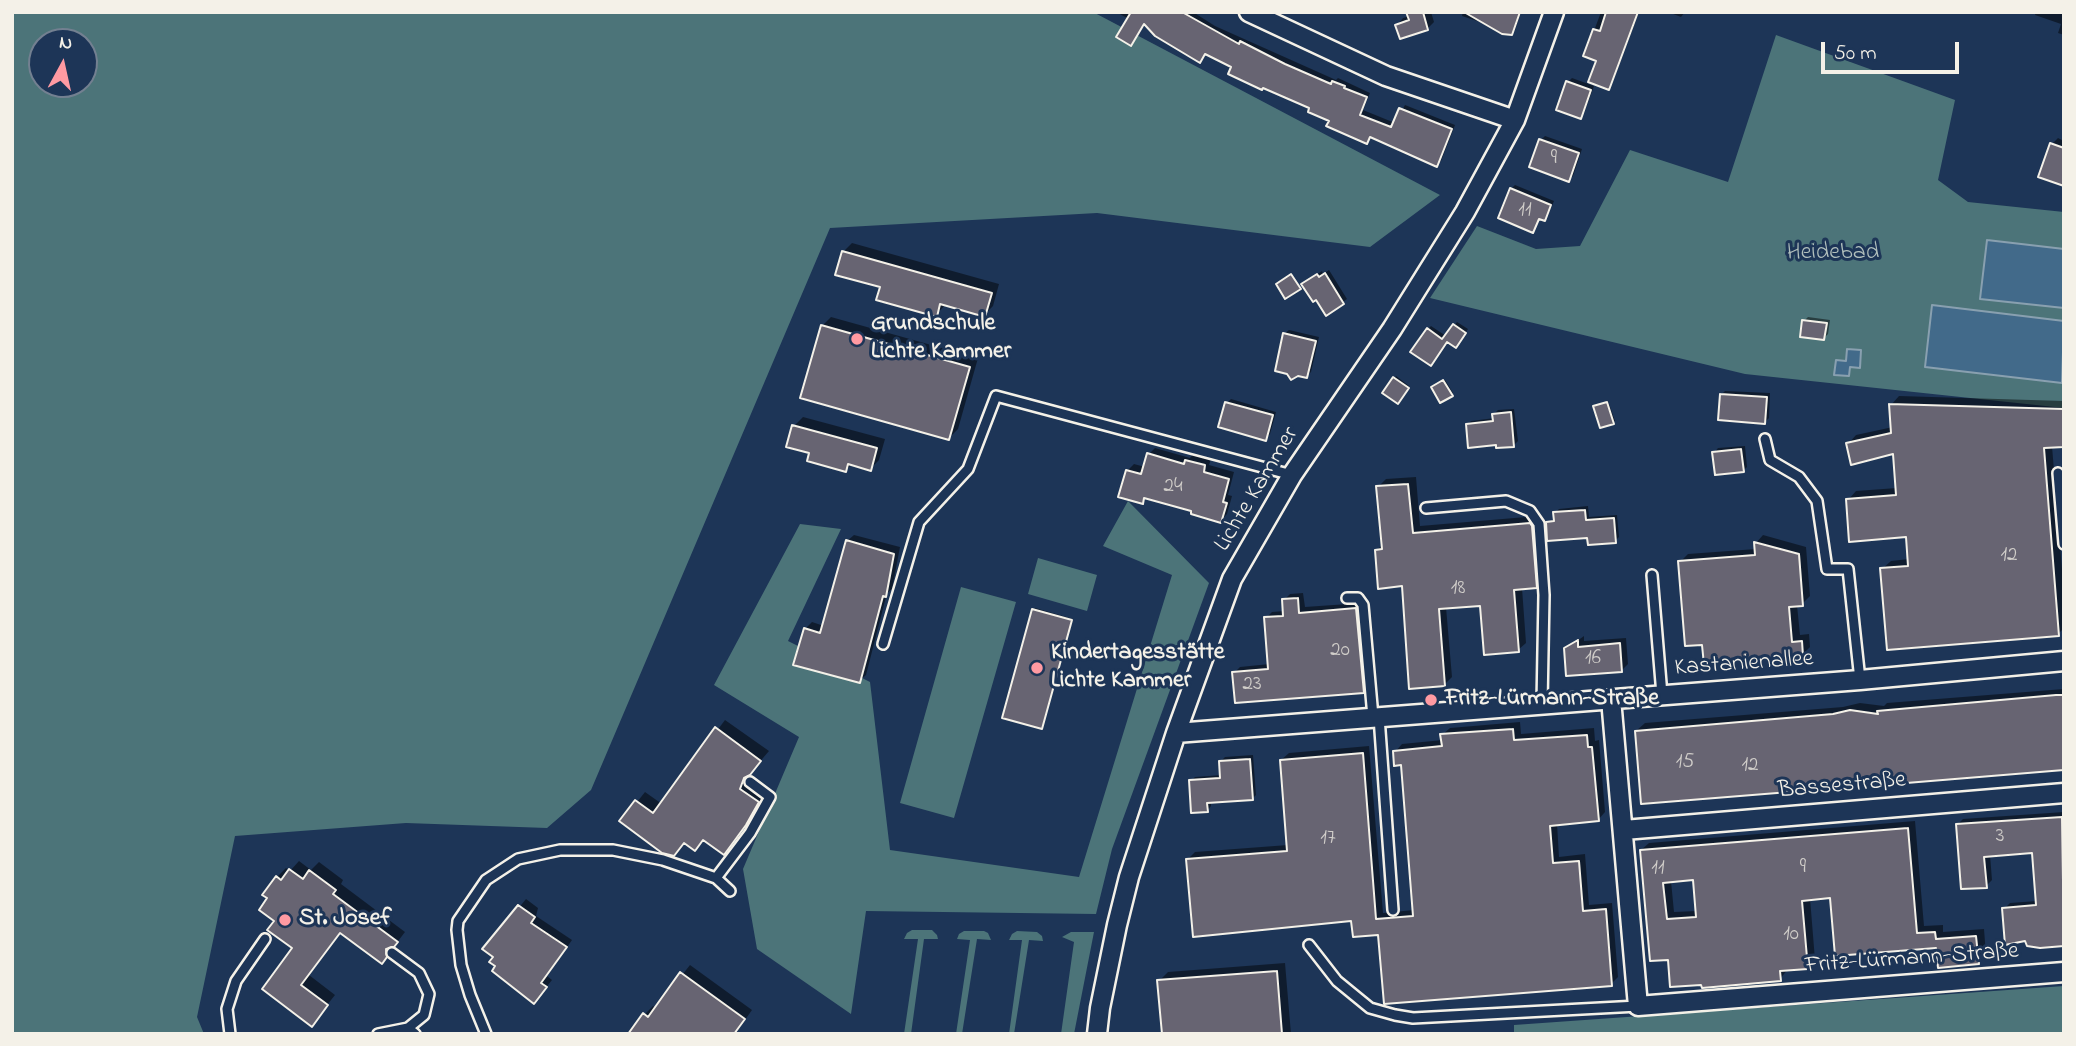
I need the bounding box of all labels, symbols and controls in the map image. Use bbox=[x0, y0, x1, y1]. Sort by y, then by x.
north arrow bbox=[28, 28, 98, 98]
scale bar bbox=[1824, 28, 1962, 72]
text: N bbox=[57, 29, 74, 58]
text: 50 m bbox=[1834, 39, 1877, 69]
house number: 9 bbox=[1551, 147, 1557, 173]
house number: 11 bbox=[1518, 199, 1532, 225]
park label: Heidebad bbox=[1787, 240, 1879, 268]
place label: Grundschule Lichte Kammer bbox=[871, 311, 1011, 367]
marker: Grundschule Lichte Kammer bbox=[849, 331, 865, 347]
street label: Lichte Kammer bbox=[1210, 423, 1306, 557]
house number: 24 bbox=[1163, 475, 1183, 501]
house number: 12 bbox=[2000, 544, 2018, 570]
house number: 18 bbox=[1451, 577, 1465, 603]
house number: 20 bbox=[1330, 639, 1350, 665]
place label: Kindertagesstätte Lichte Kammer bbox=[1051, 640, 1225, 696]
street label: Kastanienallee bbox=[1674, 646, 1814, 684]
house number: 16 bbox=[1585, 647, 1601, 673]
marker: Kindertagesstätte Lichte Kammer bbox=[1029, 660, 1045, 676]
house number: 23 bbox=[1242, 673, 1262, 699]
place label: Fritz-Lürmann-Straße bbox=[1445, 686, 1659, 714]
marker: Fritz-Lürmann-Straße bbox=[1423, 692, 1439, 708]
house number: 15 bbox=[1676, 751, 1694, 777]
house number: 12 bbox=[1741, 754, 1759, 780]
street label: Bassestraße bbox=[1777, 767, 1907, 807]
house number: 3 bbox=[1996, 825, 2004, 851]
house number: 17 bbox=[1320, 827, 1336, 853]
house number: 9 bbox=[1800, 856, 1806, 882]
house number: 11 bbox=[1651, 857, 1665, 883]
place label: St. Josef bbox=[299, 906, 392, 934]
marker: St. Josef bbox=[277, 912, 293, 928]
house number: 10 bbox=[1783, 923, 1799, 949]
street label: Fritz-Lürmann-Straße bbox=[1804, 938, 2020, 982]

